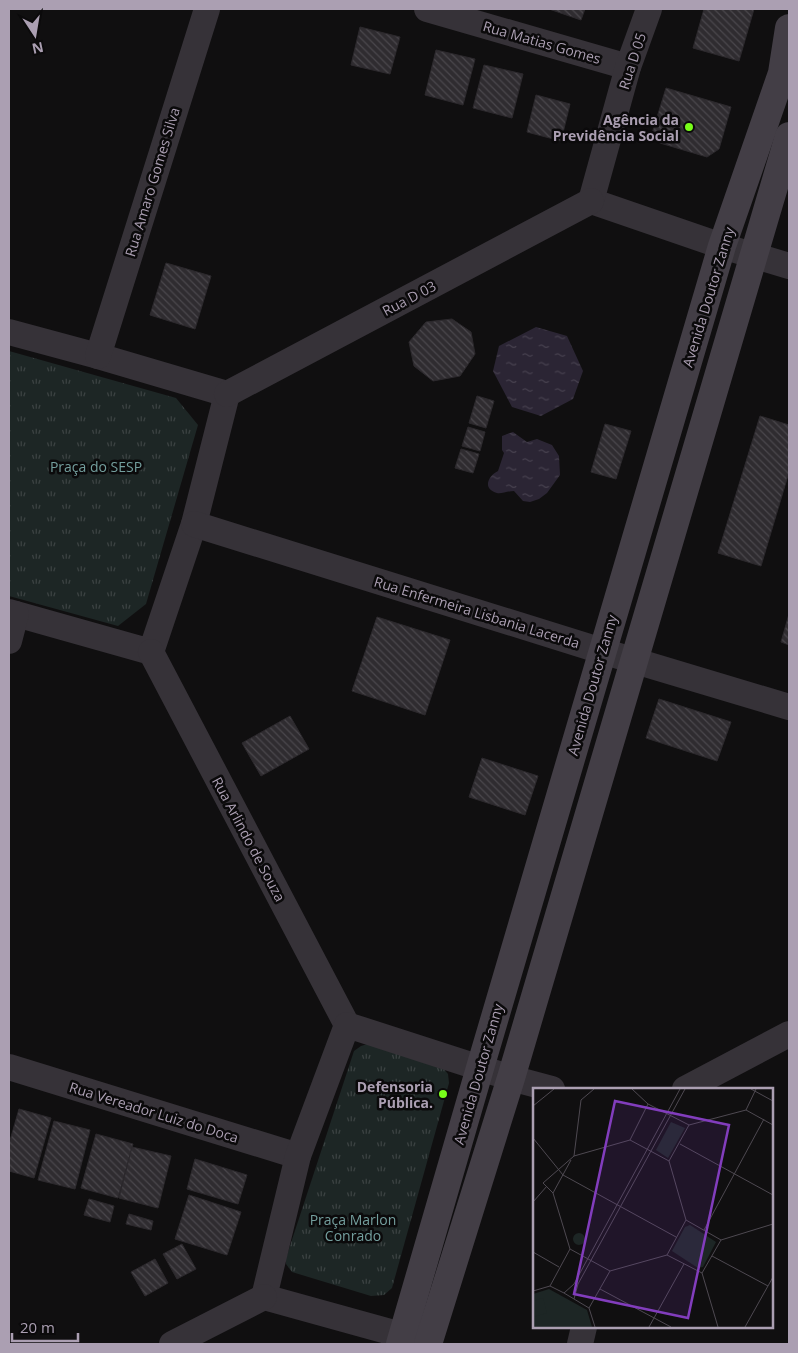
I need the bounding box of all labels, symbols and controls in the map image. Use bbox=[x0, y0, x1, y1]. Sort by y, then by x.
north arrow bbox=[10, 10, 60, 60]
street label: Rua Matias Gomes bbox=[481, 16, 603, 68]
street label: Rua D 05 bbox=[614, 30, 650, 92]
text: N bbox=[30, 38, 45, 59]
street label: Rua Amaro Gomes Silva bbox=[120, 105, 184, 259]
place label: Agência da Previdência Social bbox=[553, 110, 679, 145]
marker: Agência da Previdência Social bbox=[683, 121, 695, 133]
street label: Avenida Doutor Zanny bbox=[678, 224, 739, 369]
street label: Rua D 03 bbox=[379, 276, 439, 320]
park label: Praça do SESP bbox=[50, 457, 142, 476]
street label: Rua Enfermeira Lisbania Lacerda bbox=[372, 572, 582, 652]
street label: Avenida Doutor Zanny bbox=[563, 611, 621, 758]
street label: Rua Arlindo de Souza bbox=[208, 773, 290, 905]
street label: Avenida Doutor Zanny bbox=[449, 1000, 507, 1147]
street label: Rua Vereador Luiz do Doca bbox=[67, 1077, 241, 1147]
place label: Defensoria Pública. bbox=[357, 1077, 433, 1112]
marker: Defensoria Pública. bbox=[437, 1088, 449, 1100]
inset map bbox=[533, 1088, 773, 1328]
park label: Praça Marlon Conrado bbox=[310, 1210, 396, 1245]
scale bar bbox=[12, 1310, 79, 1342]
text: 20 m bbox=[20, 1317, 55, 1337]

